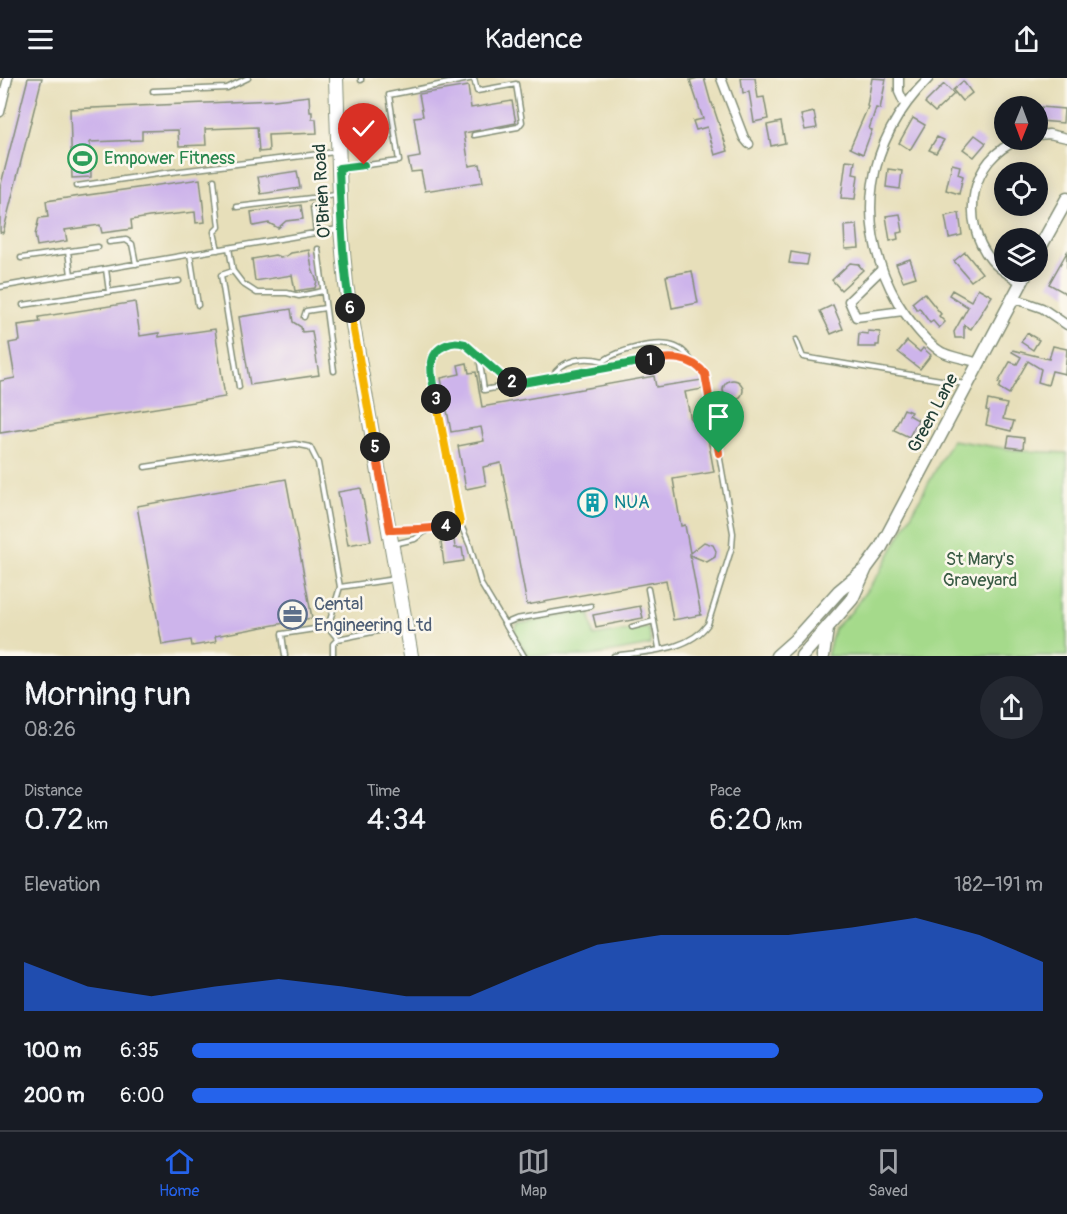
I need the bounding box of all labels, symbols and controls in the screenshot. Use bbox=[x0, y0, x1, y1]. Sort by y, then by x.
icon: menu bbox=[24, 23, 57, 56]
text: Kadence bbox=[485, 23, 582, 56]
icon: share bbox=[1010, 23, 1043, 56]
north arrow bbox=[994, 96, 1048, 150]
map controls bbox=[994, 96, 1048, 282]
pin bbox=[338, 103, 389, 165]
icon: check bbox=[347, 112, 380, 145]
sports icon: Empower Fitness bbox=[67, 142, 99, 174]
street label: O'Brien Road bbox=[308, 143, 336, 239]
place label: Empower Fitness bbox=[104, 147, 235, 170]
button: locate bbox=[994, 162, 1048, 216]
button: layers bbox=[994, 228, 1048, 282]
pin: 6 bbox=[335, 293, 365, 323]
text: 6 bbox=[345, 298, 355, 318]
pin: 1 bbox=[635, 345, 665, 375]
text: 1 bbox=[647, 350, 653, 370]
pin: 2 bbox=[497, 367, 527, 397]
street label: Green Lane bbox=[903, 369, 964, 457]
text: 2 bbox=[508, 372, 516, 392]
pin: 3 bbox=[421, 384, 451, 414]
text: 3 bbox=[432, 389, 440, 409]
pin bbox=[693, 391, 744, 453]
icon: arrive bbox=[702, 400, 735, 433]
pin: 5 bbox=[360, 432, 390, 462]
text: 5 bbox=[371, 437, 379, 457]
building icon: NUA bbox=[577, 486, 609, 518]
place label: NUA bbox=[614, 491, 650, 514]
pin: 4 bbox=[431, 511, 461, 541]
text: 4 bbox=[441, 516, 451, 536]
park label: St Mary's Graveyard bbox=[943, 548, 1017, 592]
place label: Cental Engineering Ltd bbox=[314, 593, 432, 637]
office icon: Cental Engineering Ltd bbox=[277, 598, 309, 630]
text: Morning run bbox=[24, 674, 191, 715]
button: share bbox=[980, 676, 1043, 739]
text: 08:26 bbox=[24, 717, 76, 742]
text: Distance bbox=[24, 781, 83, 801]
text: Time bbox=[367, 781, 400, 801]
text: Pace bbox=[709, 781, 741, 801]
text: 0.72 bbox=[24, 801, 84, 838]
text: 4:34 bbox=[367, 801, 426, 838]
text: 6:20 bbox=[709, 801, 772, 838]
text: km bbox=[84, 814, 108, 834]
text: /km bbox=[772, 814, 802, 834]
text: Elevation bbox=[24, 872, 100, 897]
text: 182–191 m bbox=[954, 872, 1043, 897]
text: 100 m bbox=[24, 1038, 81, 1063]
text: 6:35 bbox=[120, 1038, 159, 1063]
text: 200 m bbox=[24, 1083, 85, 1108]
text: 6:00 bbox=[120, 1083, 164, 1108]
tab: Home bbox=[159, 1145, 199, 1201]
tab: Map bbox=[517, 1145, 550, 1201]
tab: Saved bbox=[868, 1145, 908, 1201]

